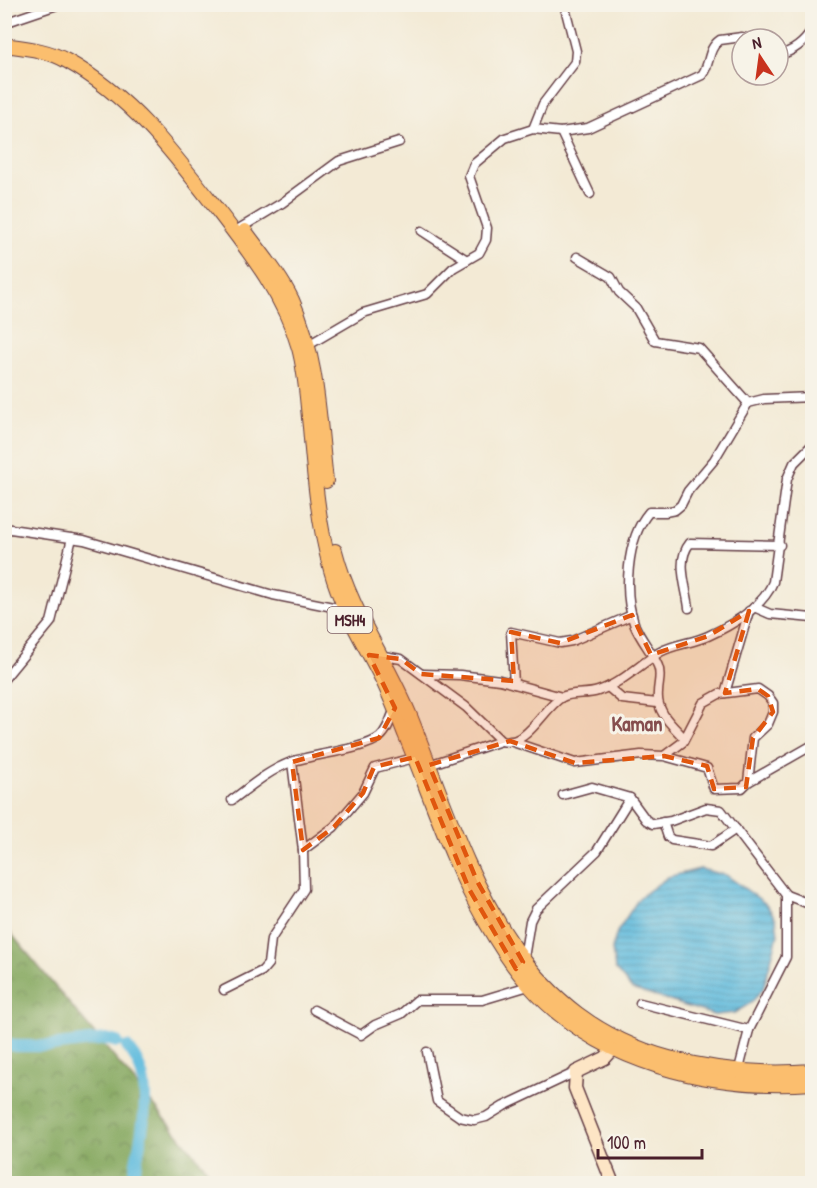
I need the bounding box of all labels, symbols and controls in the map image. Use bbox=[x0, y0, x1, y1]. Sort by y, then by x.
north arrow bbox=[730, 27, 790, 87]
text: N bbox=[750, 31, 764, 54]
road number: MSH4 bbox=[328, 607, 372, 633]
district label: Kaman bbox=[611, 709, 663, 738]
scale bar bbox=[598, 1122, 702, 1160]
text: 100 m bbox=[607, 1130, 646, 1155]

